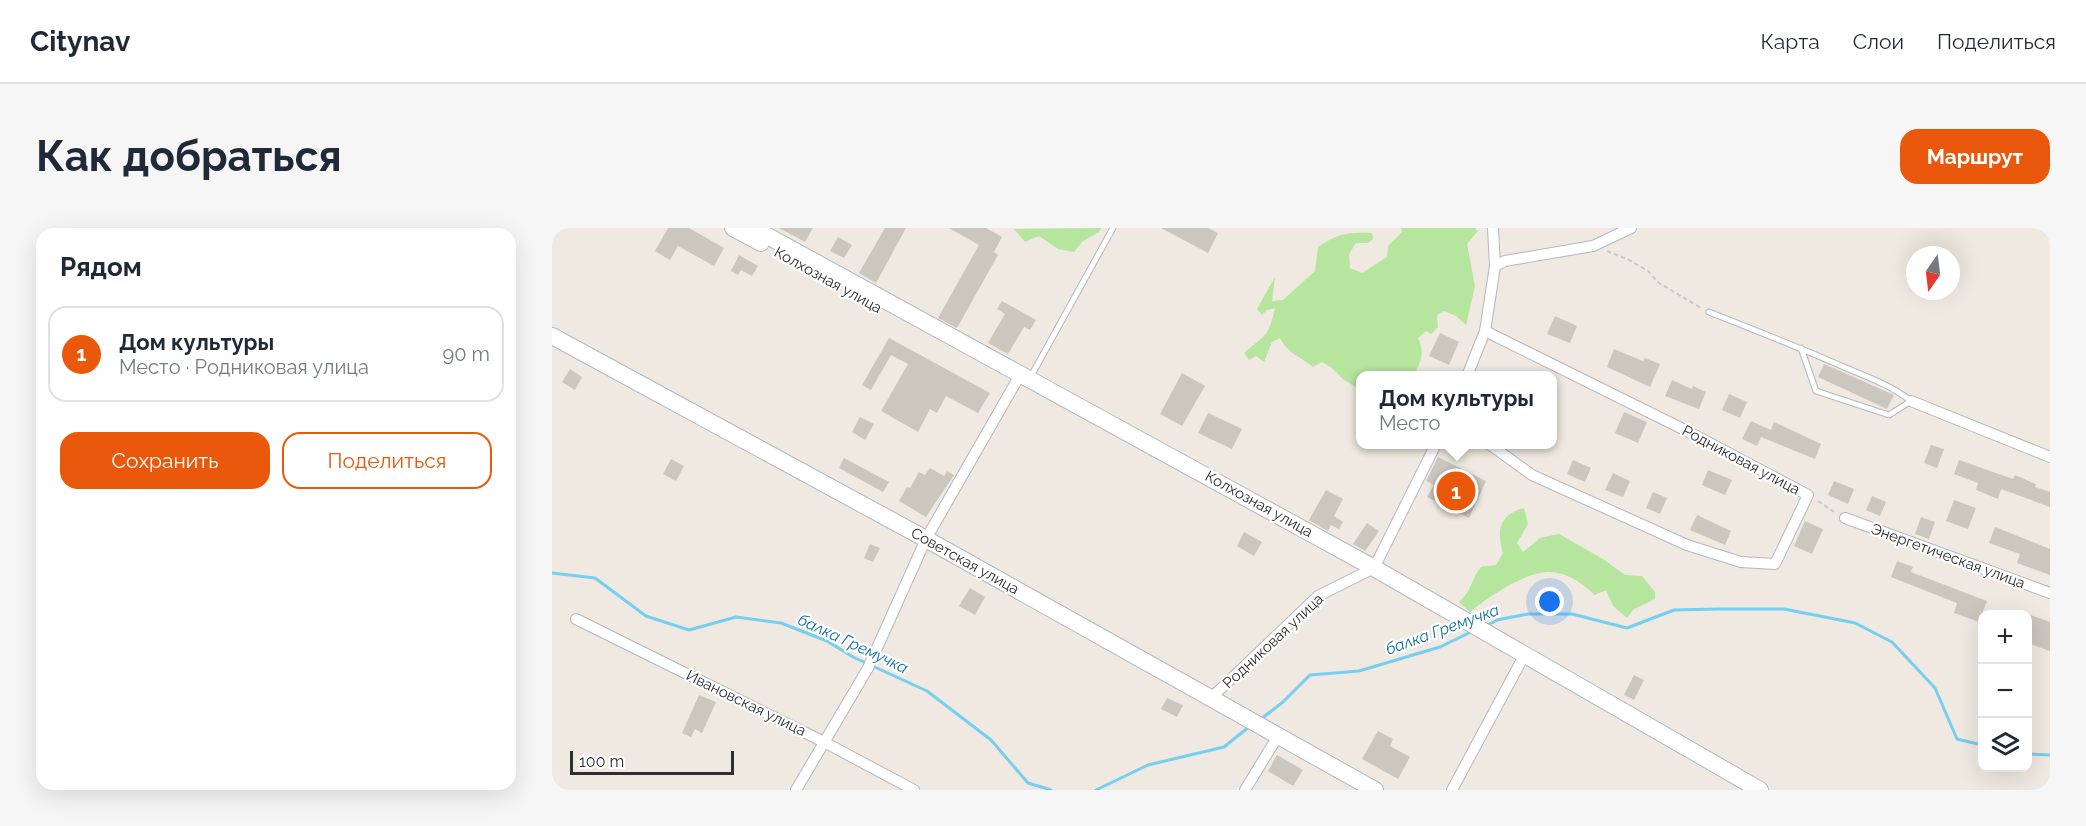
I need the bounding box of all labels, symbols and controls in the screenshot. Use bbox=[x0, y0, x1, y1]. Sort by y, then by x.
text: Citynav bbox=[30, 25, 130, 58]
text: Карта bbox=[1761, 29, 1820, 54]
text: Слои bbox=[1853, 29, 1904, 54]
text: Поделиться bbox=[1937, 29, 2056, 54]
button: Маршрут bbox=[1900, 129, 2050, 184]
text: Как добраться bbox=[36, 132, 342, 181]
street label: Колхозная улица bbox=[771, 243, 885, 317]
north arrow bbox=[1906, 246, 1960, 300]
text: Рядом bbox=[60, 252, 142, 282]
text: Дом культуры bbox=[119, 329, 274, 355]
text: 1 bbox=[77, 342, 86, 366]
text: 90 m bbox=[443, 342, 490, 366]
text: Место · Родниковая улица bbox=[119, 355, 369, 379]
popup bbox=[1356, 371, 1557, 449]
text: Дом культуры bbox=[1379, 385, 1534, 411]
text: Место bbox=[1379, 411, 1440, 435]
street label: Родниковая улица bbox=[1679, 421, 1803, 499]
button: Сохранить bbox=[60, 432, 270, 489]
button: Поделиться bbox=[282, 432, 492, 489]
street label: Колхозная улица bbox=[1202, 467, 1316, 541]
pin: 1 bbox=[1436, 468, 1476, 514]
street label: Энергетическая улица bbox=[1868, 520, 2028, 592]
street label: Советская улица bbox=[908, 524, 1022, 598]
your location bbox=[1535, 587, 1564, 616]
street label: Родниковая улица bbox=[1219, 590, 1327, 692]
water label: балка Гремучка bbox=[1383, 600, 1502, 659]
water label: балка Гремучка bbox=[795, 610, 911, 678]
map controls bbox=[1978, 610, 2032, 772]
button: + bbox=[1978, 610, 2032, 664]
button: − bbox=[1978, 664, 2032, 718]
street label: Ивановская улица bbox=[683, 666, 809, 740]
button: layers bbox=[1978, 718, 2032, 772]
scale bar bbox=[570, 748, 734, 776]
text: 100 m bbox=[579, 752, 624, 771]

